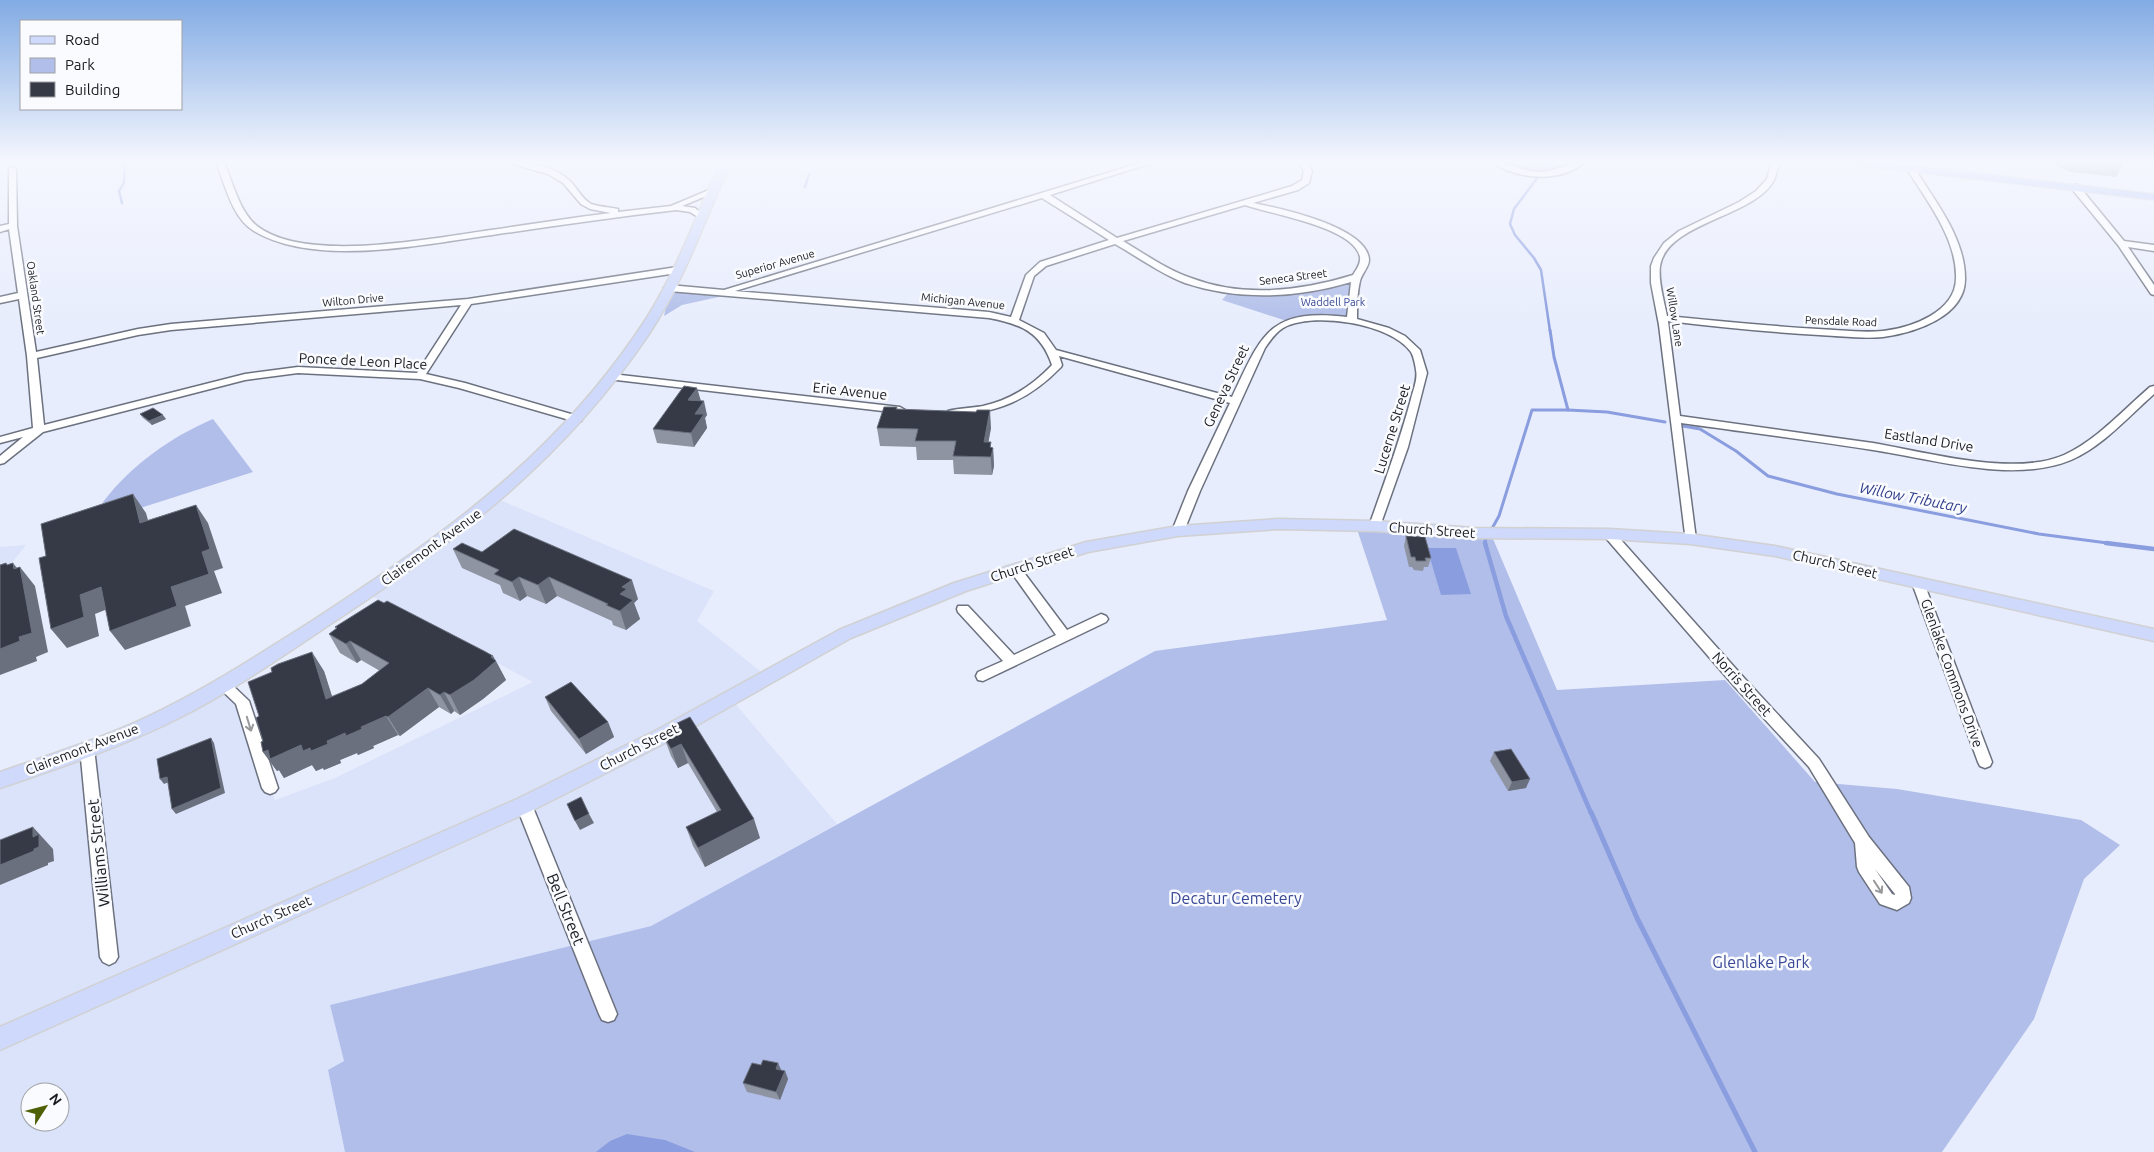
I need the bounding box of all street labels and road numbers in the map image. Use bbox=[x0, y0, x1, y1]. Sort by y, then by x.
street label: Superior Avenue bbox=[734, 247, 816, 281]
street label: Oakland Street bbox=[25, 260, 47, 336]
street label: Seneca Street bbox=[1258, 267, 1328, 287]
street label: Willow Lane bbox=[1664, 286, 1686, 348]
street label: Wilton Drive bbox=[322, 291, 384, 309]
street label: Michigan Avenue bbox=[921, 291, 1005, 311]
street label: Pensdale Road bbox=[1805, 314, 1877, 328]
street label: Geneva Street bbox=[1200, 342, 1252, 430]
street label: Ponce de Leon Place bbox=[298, 350, 428, 372]
street label: Erie Avenue bbox=[812, 379, 888, 403]
street label: Lucerne Street bbox=[1371, 382, 1413, 476]
street label: Eastland Drive bbox=[1883, 425, 1975, 455]
street label: Clairemont Avenue bbox=[378, 505, 484, 589]
street label: Church Street bbox=[1388, 519, 1476, 541]
street label: Church Street bbox=[988, 543, 1076, 585]
street label: Church Street bbox=[1791, 546, 1879, 582]
street label: Glenlake Commons Drive bbox=[1918, 597, 1986, 749]
street label: Norris Street bbox=[1709, 649, 1775, 720]
street label: Clairemont Avenue bbox=[23, 720, 141, 778]
street label: Church Street bbox=[597, 720, 682, 774]
street label: Williams Street bbox=[83, 797, 113, 908]
street label: Bell Street bbox=[543, 871, 589, 948]
street label: Church Street bbox=[228, 892, 314, 942]

